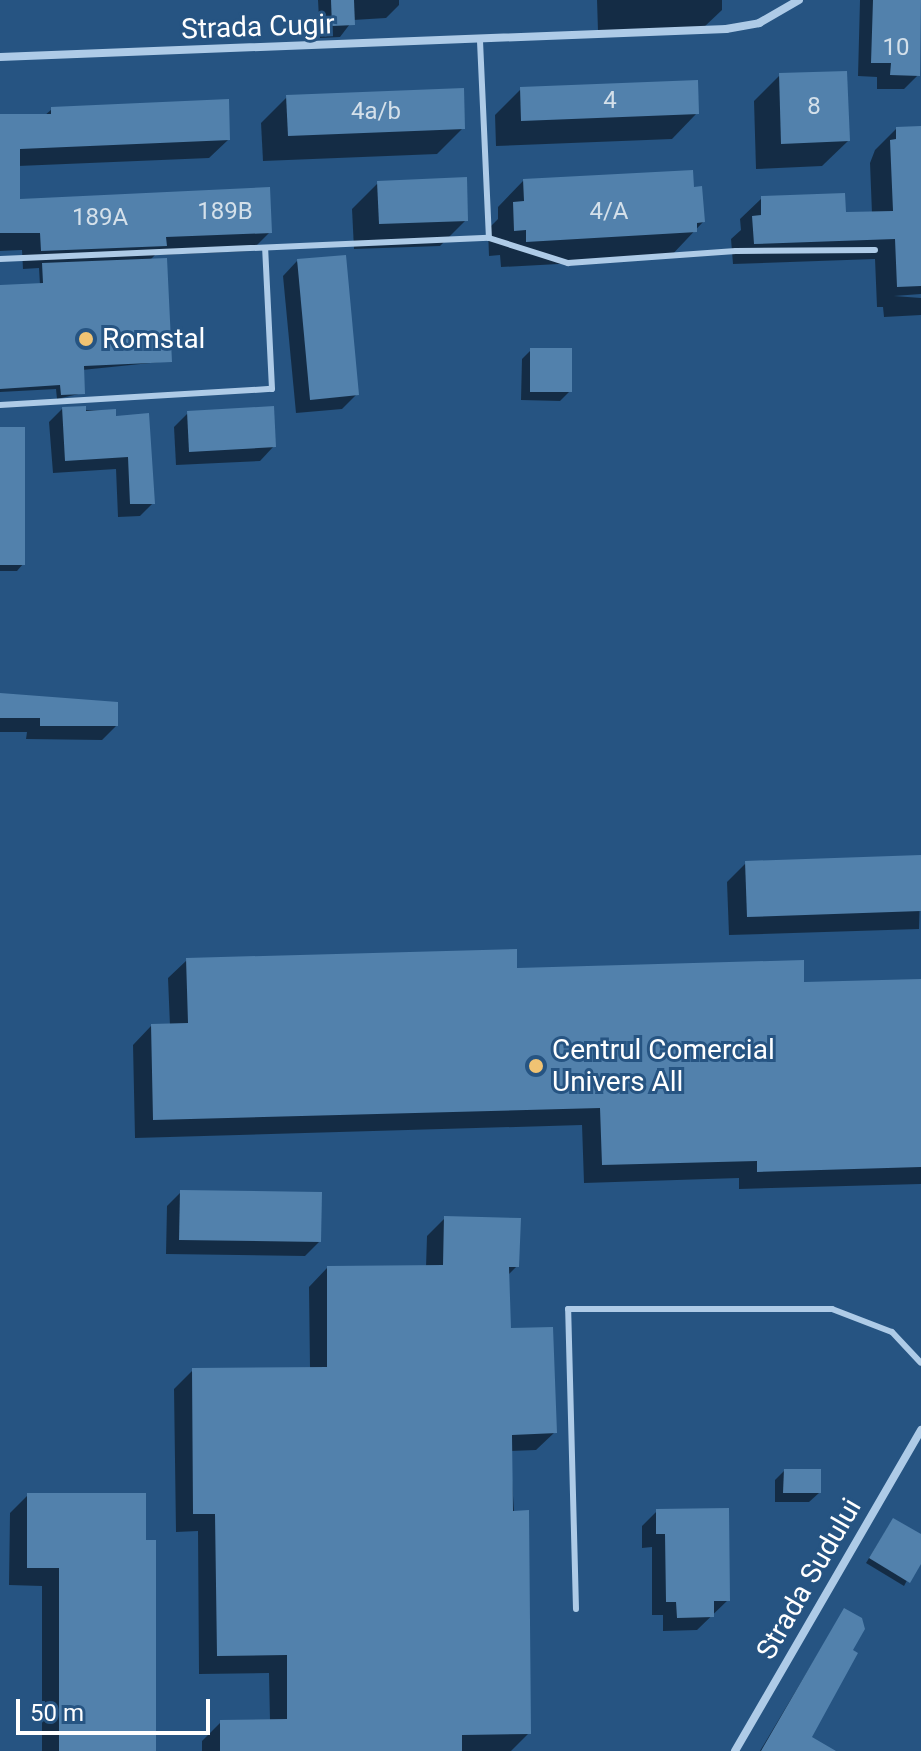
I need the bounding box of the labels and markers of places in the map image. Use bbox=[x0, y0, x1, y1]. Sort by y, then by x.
place label: Romstal bbox=[102, 322, 205, 356]
marker: Romstal bbox=[77, 330, 95, 348]
place label: Centrul Comercial Univers All bbox=[552, 1033, 775, 1099]
marker: Centrul Comercial Univers All bbox=[527, 1057, 545, 1075]

